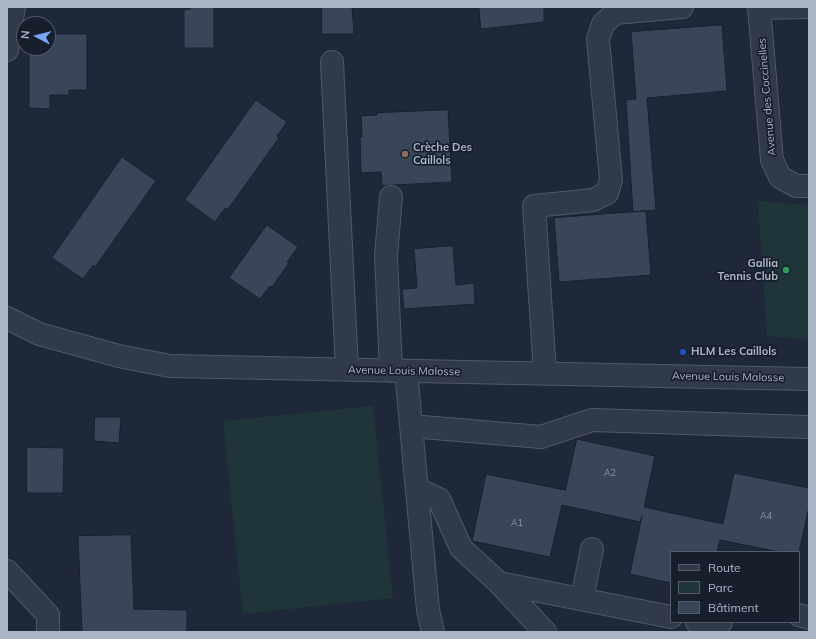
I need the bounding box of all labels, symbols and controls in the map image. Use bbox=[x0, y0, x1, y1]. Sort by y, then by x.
north arrow bbox=[16, 16, 56, 56]
text: N bbox=[18, 30, 33, 40]
street label: Avenue des Coccinelles bbox=[755, 38, 779, 156]
place label: Crèche Des Caillols bbox=[413, 141, 472, 167]
marker: Crèche Des Caillols bbox=[400, 149, 410, 159]
place label: Gallia Tennis Club bbox=[718, 257, 778, 283]
marker: Gallia Tennis Club bbox=[781, 265, 791, 275]
place label: HLM Les Caillols bbox=[691, 345, 777, 359]
marker: HLM Les Caillols bbox=[678, 347, 688, 357]
street label: Avenue Louis Malosse bbox=[348, 363, 460, 379]
street label: Avenue Louis Malosse bbox=[672, 369, 784, 385]
house number: A2 bbox=[604, 468, 616, 478]
house number: A4 bbox=[760, 511, 772, 521]
house number: A1 bbox=[511, 518, 523, 528]
legend bbox=[670, 551, 800, 623]
text: Route bbox=[708, 560, 741, 575]
text: Parc bbox=[708, 580, 733, 595]
text: Bâtiment bbox=[708, 600, 759, 615]

